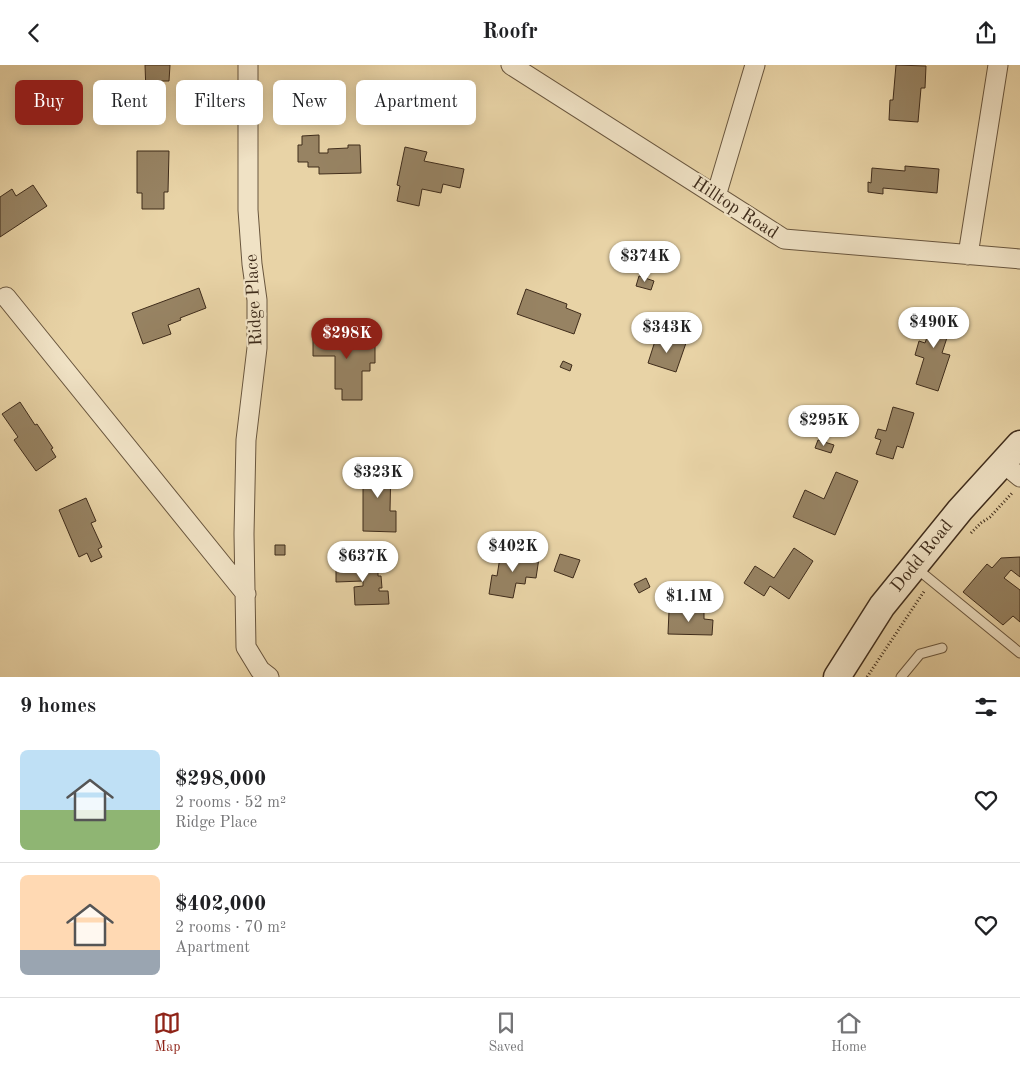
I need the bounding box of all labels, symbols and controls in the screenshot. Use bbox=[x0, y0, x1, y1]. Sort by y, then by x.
icon: back bbox=[20, 19, 48, 47]
icon: share bbox=[972, 19, 1000, 47]
text: Roofr bbox=[482, 21, 538, 43]
chip: Buy bbox=[15, 80, 83, 125]
chip: Rent bbox=[93, 80, 166, 125]
chip: Filters bbox=[176, 80, 263, 125]
chip: New bbox=[273, 80, 346, 125]
chip: Apartment bbox=[356, 80, 476, 125]
street label: Hilltop Road bbox=[689, 174, 781, 242]
pin: $374K bbox=[610, 241, 680, 283]
text: $374K bbox=[620, 249, 670, 265]
street label: Ridge Place bbox=[243, 253, 265, 347]
pin: $490K bbox=[899, 307, 969, 349]
pin: $343K bbox=[632, 311, 702, 354]
text: $490K bbox=[909, 315, 959, 331]
pin: $298K bbox=[312, 317, 382, 360]
text: $343K bbox=[642, 320, 692, 336]
text: $298K bbox=[322, 326, 372, 342]
pin: $295K bbox=[789, 405, 859, 447]
text: $295K bbox=[799, 413, 849, 429]
pin: $323K bbox=[343, 457, 413, 499]
text: $323K bbox=[353, 465, 403, 481]
street label: Dodd Road bbox=[888, 517, 956, 595]
pin: $402K bbox=[478, 531, 548, 573]
text: $402K bbox=[488, 539, 538, 555]
pin: $637K bbox=[328, 541, 398, 583]
text: $637K bbox=[338, 549, 388, 565]
pin: $1.1M bbox=[654, 581, 724, 623]
text: $1.1M bbox=[666, 589, 712, 605]
icon: filters bbox=[972, 693, 1000, 721]
text: 9 homes bbox=[20, 696, 96, 717]
text: $298,000 bbox=[175, 769, 266, 790]
icon: home bbox=[60, 770, 120, 830]
icon: heart bbox=[972, 786, 1000, 814]
text: 2 rooms · 52 m² bbox=[175, 795, 286, 811]
text: Ridge Place bbox=[175, 815, 257, 831]
text: $402,000 bbox=[175, 894, 266, 915]
icon: home bbox=[60, 895, 120, 955]
icon: heart bbox=[972, 911, 1000, 939]
text: 2 rooms · 70 m² bbox=[175, 920, 286, 936]
text: Apartment bbox=[175, 940, 250, 956]
tab: Map bbox=[153, 1009, 181, 1056]
tab: Saved bbox=[488, 1009, 524, 1056]
tab: Home bbox=[831, 1009, 867, 1056]

